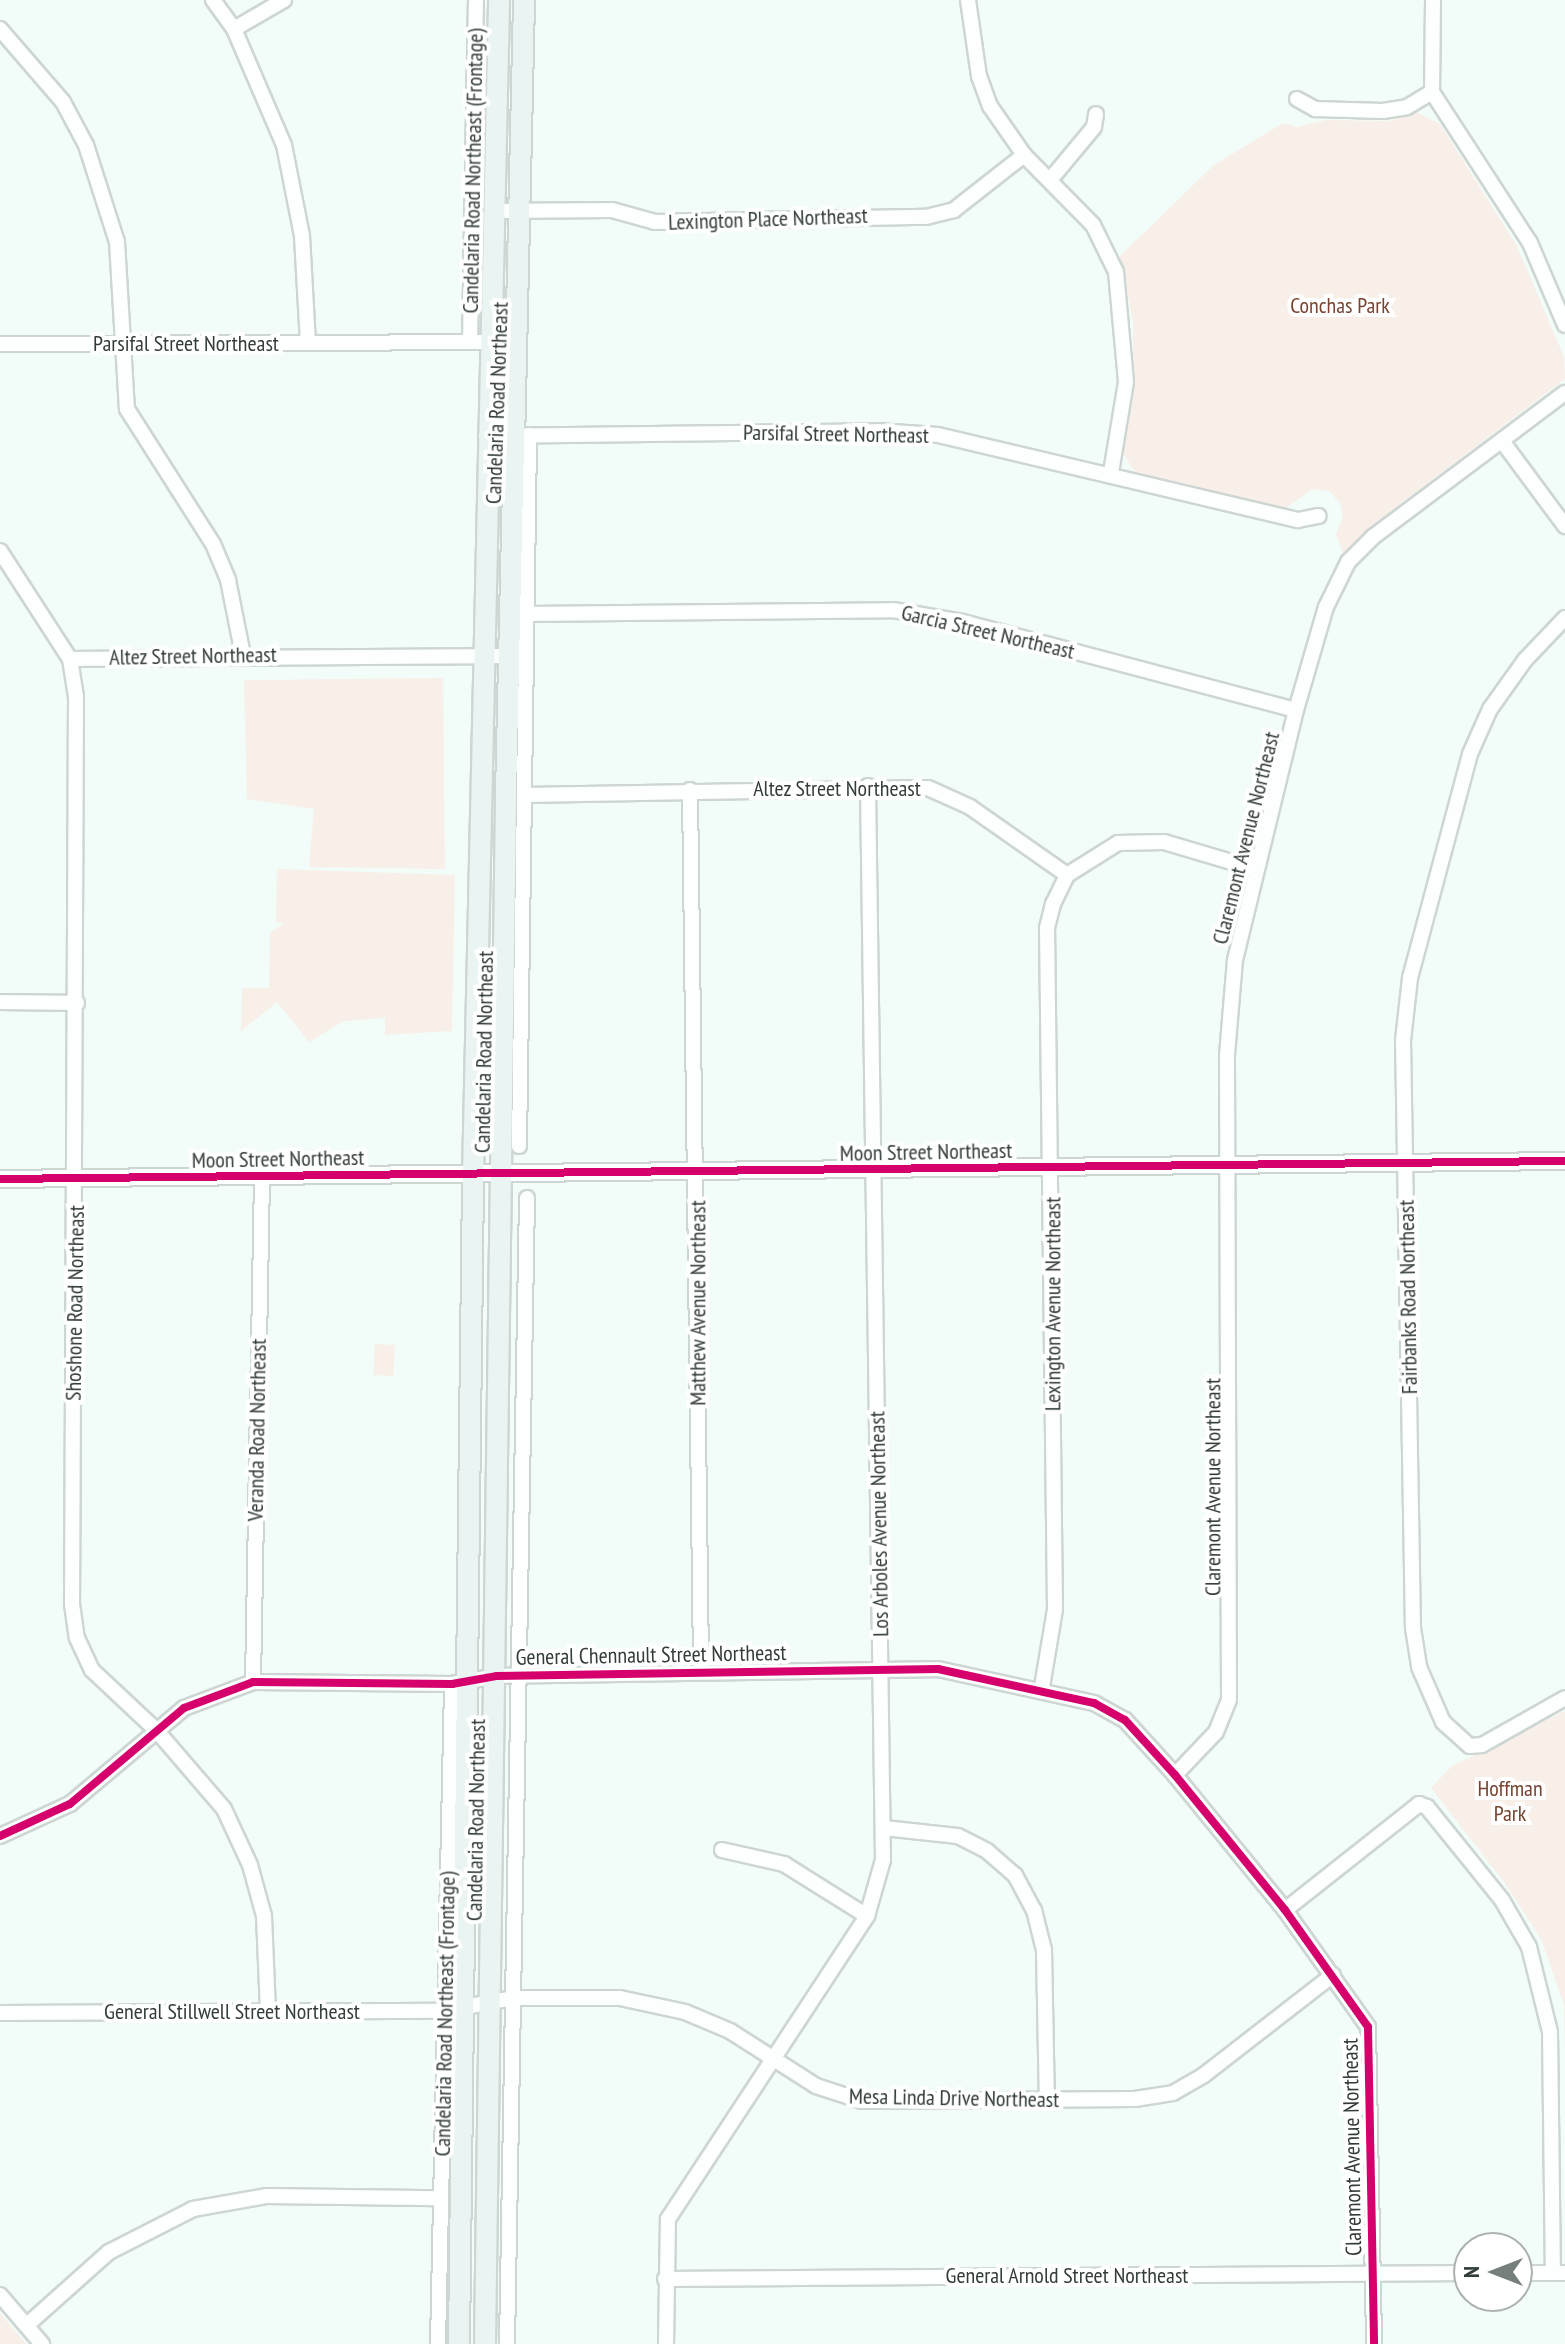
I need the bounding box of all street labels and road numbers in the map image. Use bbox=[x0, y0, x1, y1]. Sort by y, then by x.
street label: Candelaria Road Northeast (Frontage) bbox=[457, 28, 489, 314]
street label: Lexington Place Northeast bbox=[668, 202, 868, 236]
street label: Candelaria Road Northeast bbox=[480, 301, 514, 505]
street label: Parsifal Street Northeast bbox=[93, 331, 279, 357]
street label: Parsifal Street Northeast bbox=[743, 419, 929, 449]
street label: Garcia Street Northeast bbox=[899, 599, 1077, 665]
street label: Altez Street Northeast bbox=[109, 641, 277, 671]
street label: Claremont Avenue Northeast bbox=[1207, 729, 1285, 947]
street label: Altez Street Northeast bbox=[753, 776, 921, 802]
street label: Candelaria Road Northeast bbox=[469, 951, 499, 1153]
street label: Moon Street Northeast bbox=[840, 1137, 1012, 1167]
street label: Moon Street Northeast bbox=[192, 1144, 364, 1174]
street label: Lexington Avenue Northeast bbox=[1040, 1197, 1066, 1411]
street label: Matthew Avenue Northeast bbox=[685, 1200, 711, 1406]
street label: Fairbanks Road Northeast bbox=[1393, 1200, 1423, 1394]
street label: Shoshone Road Northeast bbox=[60, 1205, 90, 1401]
street label: Veranda Road Northeast bbox=[242, 1338, 272, 1522]
street label: Claremont Avenue Northeast bbox=[1200, 1378, 1226, 1596]
street label: Los Arboles Avenue Northeast bbox=[864, 1410, 894, 1638]
street label: General Chennault Street Northeast bbox=[515, 1639, 787, 1671]
street label: Candelaria Road Northeast bbox=[461, 1719, 491, 1921]
street label: Candelaria Road Northeast (Frontage) bbox=[429, 1871, 461, 2157]
street label: General Stillwell Street Northeast bbox=[104, 1999, 360, 2025]
street label: Claremont Avenue Northeast bbox=[1337, 2037, 1367, 2257]
street label: Mesa Linda Drive Northeast bbox=[849, 2083, 1059, 2113]
street label: General Arnold Street Northeast bbox=[945, 2263, 1189, 2289]

